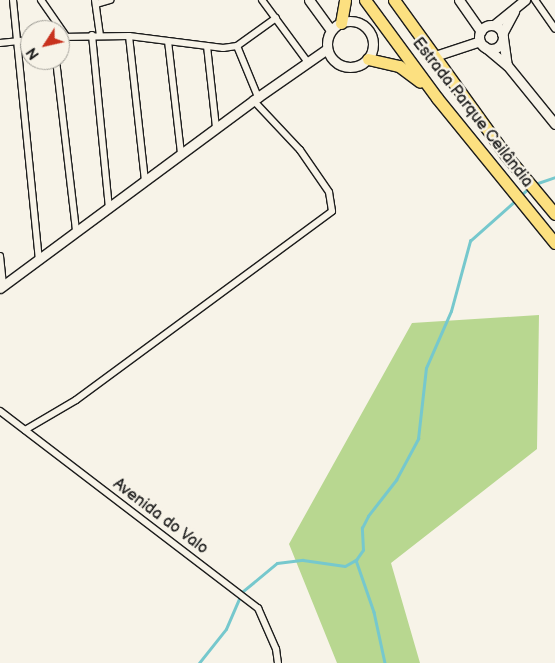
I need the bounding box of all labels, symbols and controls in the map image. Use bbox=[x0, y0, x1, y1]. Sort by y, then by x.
north arrow bbox=[20, 20, 70, 70]
street label: Estrada Parque Ceilândia bbox=[408, 34, 536, 192]
text: N bbox=[23, 44, 43, 63]
street label: Avenida do Valo bbox=[109, 475, 211, 559]

